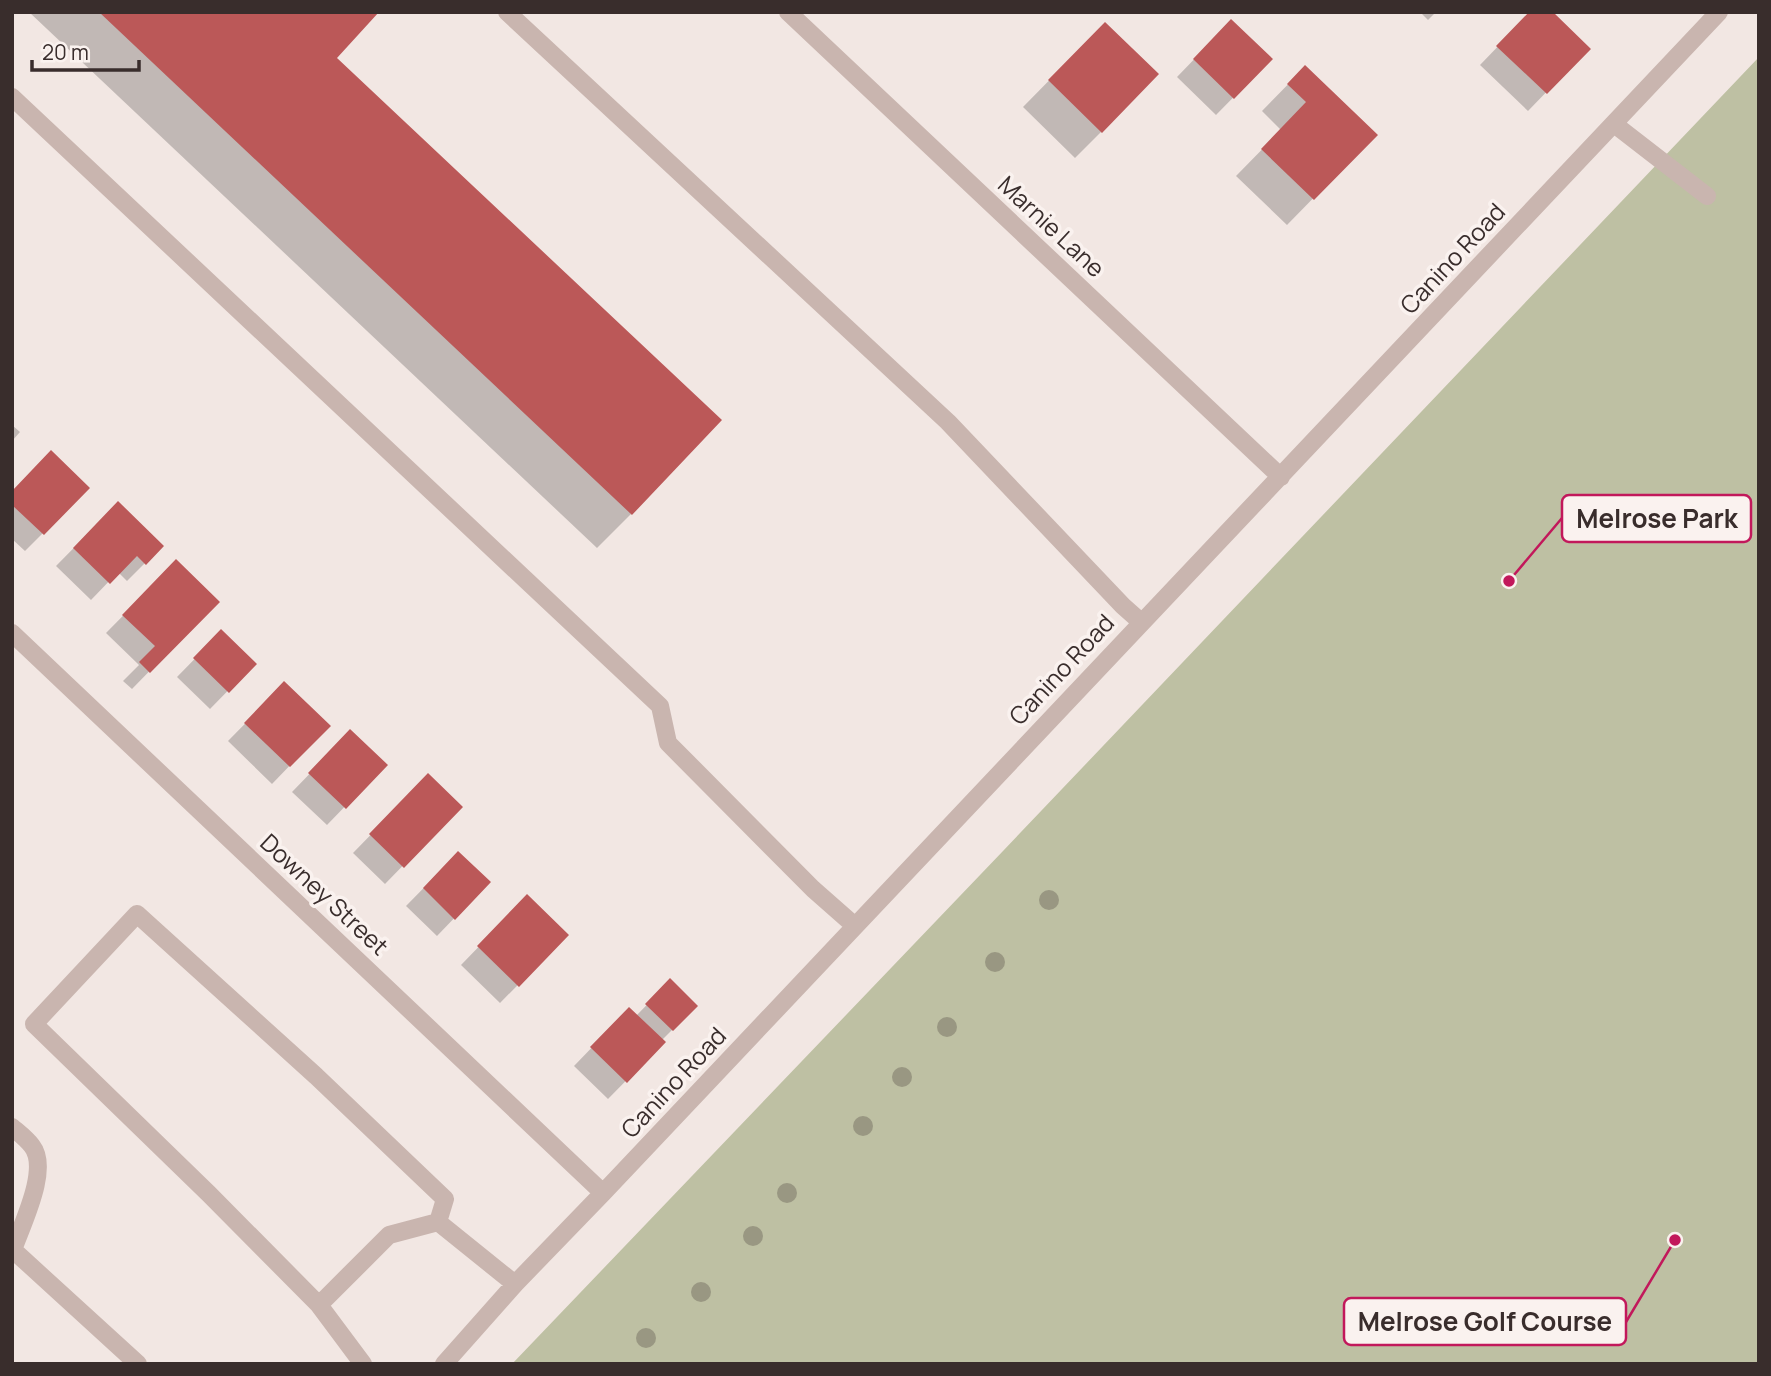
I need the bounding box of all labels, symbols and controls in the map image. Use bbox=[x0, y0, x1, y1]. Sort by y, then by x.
scale bar bbox=[32, 28, 138, 72]
text: 20 m bbox=[42, 38, 89, 66]
street label: Marnie Lane bbox=[992, 168, 1113, 284]
street label: Canino Road bbox=[1392, 195, 1512, 321]
callout: Melrose Park bbox=[1562, 495, 1751, 542]
text: Melrose Park bbox=[1576, 500, 1739, 536]
street label: Canino Road bbox=[1001, 606, 1121, 732]
street label: Downey Street bbox=[254, 826, 396, 962]
street label: Canino Road bbox=[613, 1019, 733, 1145]
callout: Melrose Golf Course bbox=[1344, 1298, 1626, 1345]
text: Melrose Golf Course bbox=[1358, 1303, 1612, 1339]

